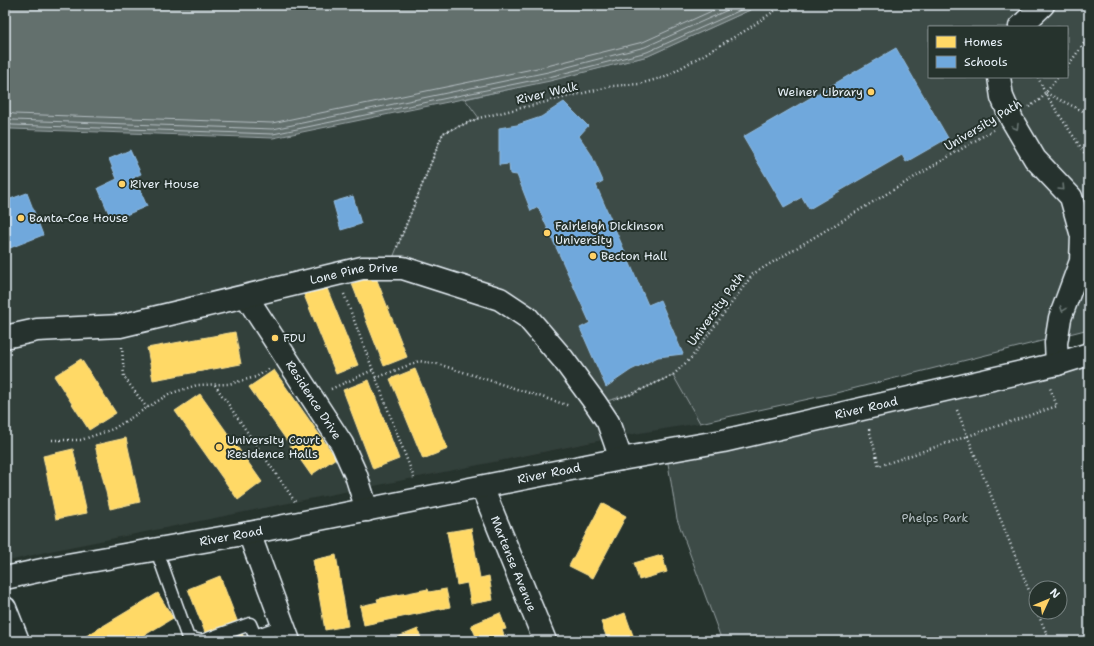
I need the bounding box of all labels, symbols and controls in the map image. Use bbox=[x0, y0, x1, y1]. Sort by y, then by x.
legend bbox=[928, 26, 1068, 78]
text: Homes bbox=[964, 34, 1003, 50]
text: Schools bbox=[964, 54, 1008, 70]
street label: River Walk bbox=[514, 78, 580, 108]
place label: Weiner Library bbox=[778, 84, 863, 100]
marker: Weiner Library bbox=[866, 87, 876, 97]
street label: University Path bbox=[941, 96, 1025, 154]
one-way arrow bbox=[1012, 122, 1019, 130]
place label: River House bbox=[130, 176, 200, 192]
marker: River House bbox=[117, 179, 127, 189]
one-way arrow bbox=[1057, 183, 1065, 191]
place label: Banta-Coe House bbox=[29, 210, 128, 226]
marker: Banta-Coe House bbox=[16, 213, 26, 223]
place label: Fairleigh Dickinson University bbox=[555, 218, 664, 248]
marker: Fairleigh Dickinson University bbox=[542, 228, 552, 238]
place label: Becton Hall bbox=[601, 248, 668, 264]
marker: Becton Hall bbox=[588, 251, 598, 261]
street label: Lone Pine Drive bbox=[308, 260, 398, 288]
street label: University Path bbox=[684, 269, 748, 349]
one-way arrow bbox=[1059, 306, 1068, 313]
place label: FDU bbox=[283, 330, 306, 346]
marker: FDU bbox=[270, 333, 280, 343]
street label: Residence Drive bbox=[282, 357, 345, 443]
street label: River Road bbox=[833, 393, 900, 423]
place label: University Court Residence Halls bbox=[227, 432, 320, 462]
marker: University Court Residence Halls bbox=[214, 442, 224, 452]
street label: River Road bbox=[516, 459, 582, 487]
park label: Phelps Park bbox=[902, 510, 969, 526]
street label: Martense Avenue bbox=[487, 514, 540, 614]
street label: River Road bbox=[198, 522, 265, 550]
north arrow bbox=[1028, 580, 1068, 620]
text: N bbox=[1046, 585, 1063, 602]

